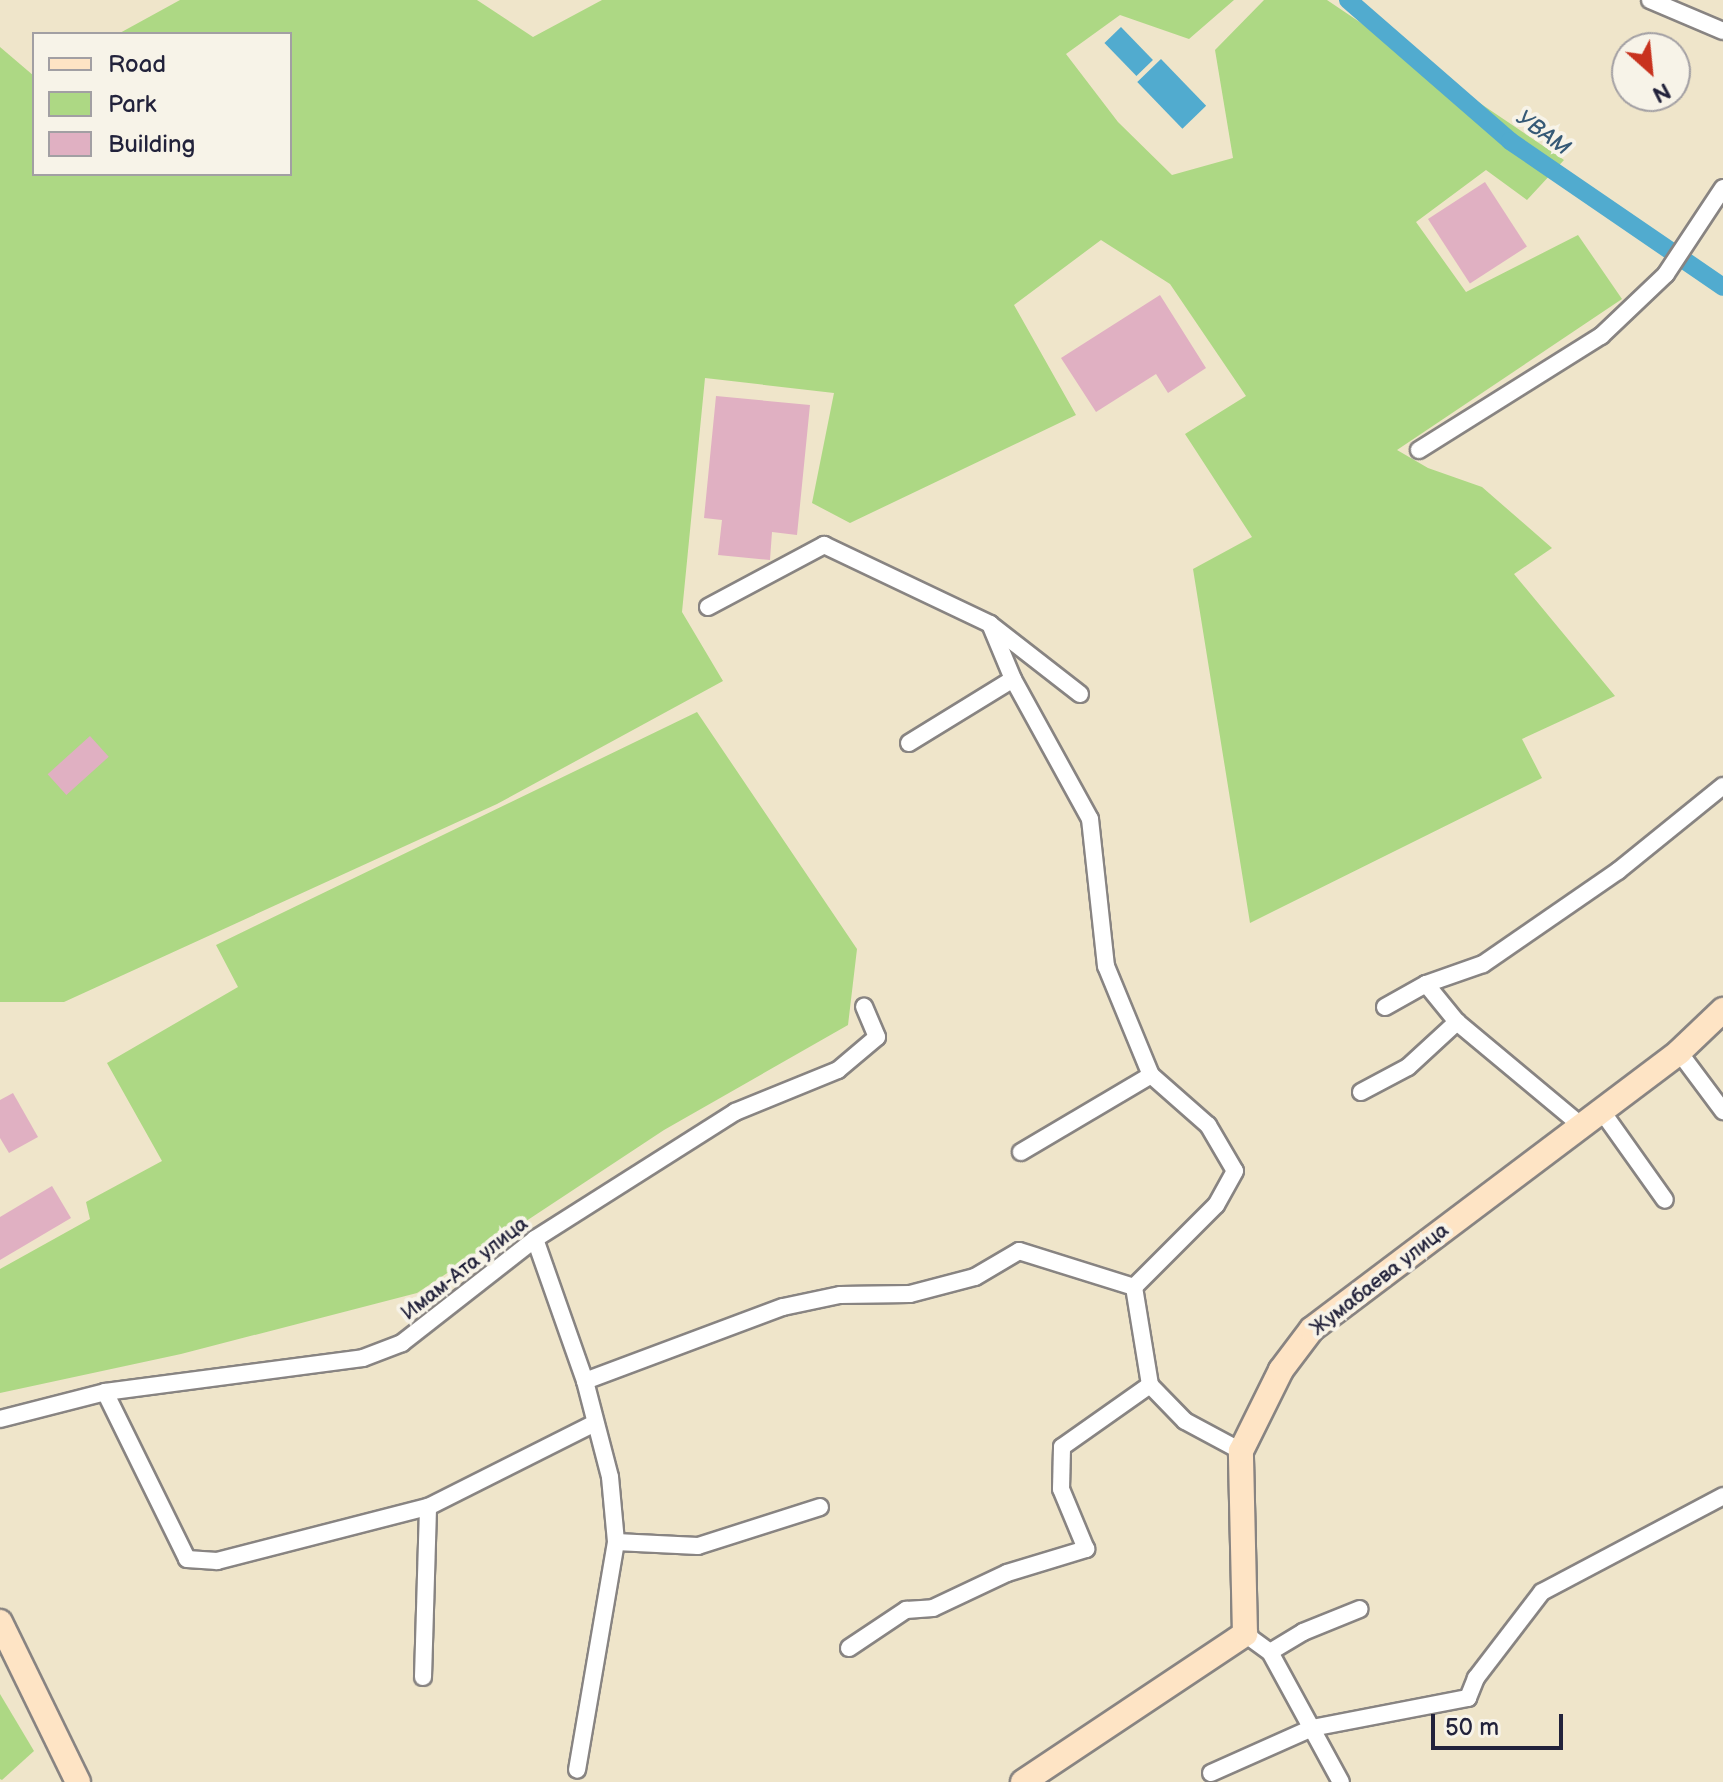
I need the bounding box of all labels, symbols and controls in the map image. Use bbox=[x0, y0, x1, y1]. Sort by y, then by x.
legend bbox=[32, 32, 292, 176]
north arrow bbox=[1611, 32, 1691, 112]
text: Road bbox=[108, 50, 166, 79]
text: N bbox=[1648, 76, 1675, 108]
text: Park bbox=[108, 90, 156, 119]
water label: УВАМ bbox=[1511, 105, 1575, 161]
text: Building bbox=[108, 130, 195, 159]
street label: Имам-Ата улица bbox=[397, 1212, 533, 1326]
street label: Жумабаева улица bbox=[1306, 1219, 1454, 1341]
scale bar bbox=[1435, 1698, 1567, 1748]
text: 50 m bbox=[1445, 1713, 1499, 1742]

